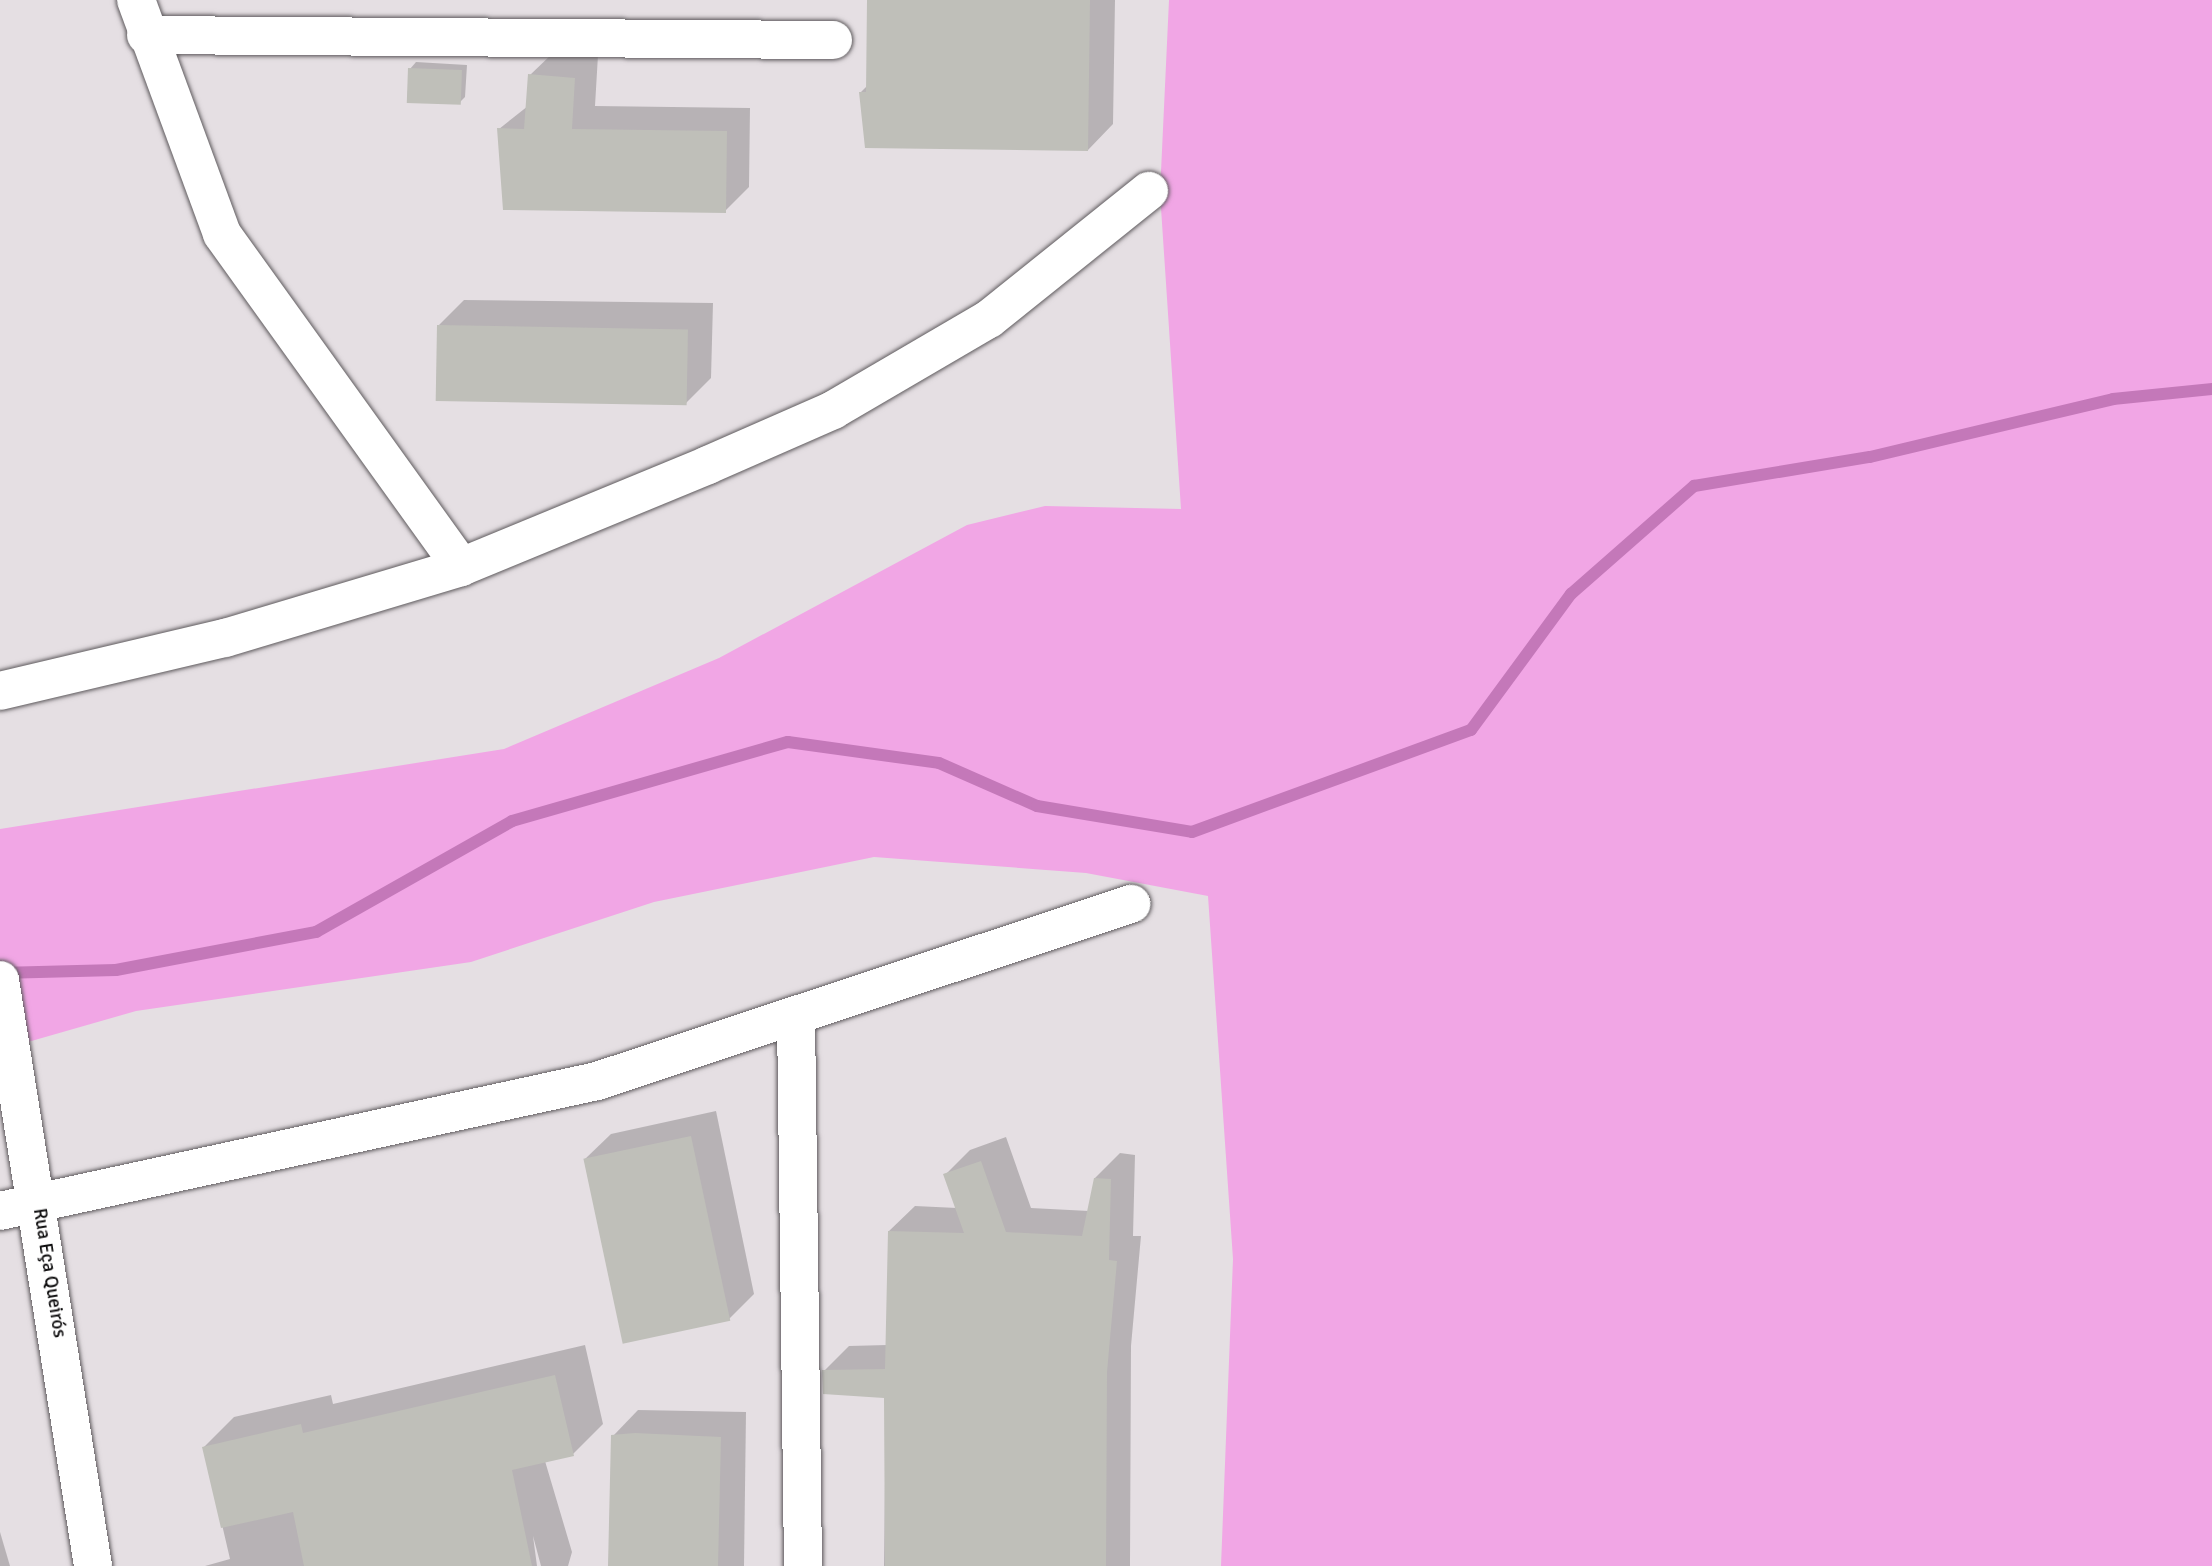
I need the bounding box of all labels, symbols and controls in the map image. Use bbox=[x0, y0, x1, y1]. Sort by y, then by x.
street label: Rua Eça Queirós bbox=[28, 1207, 70, 1339]

